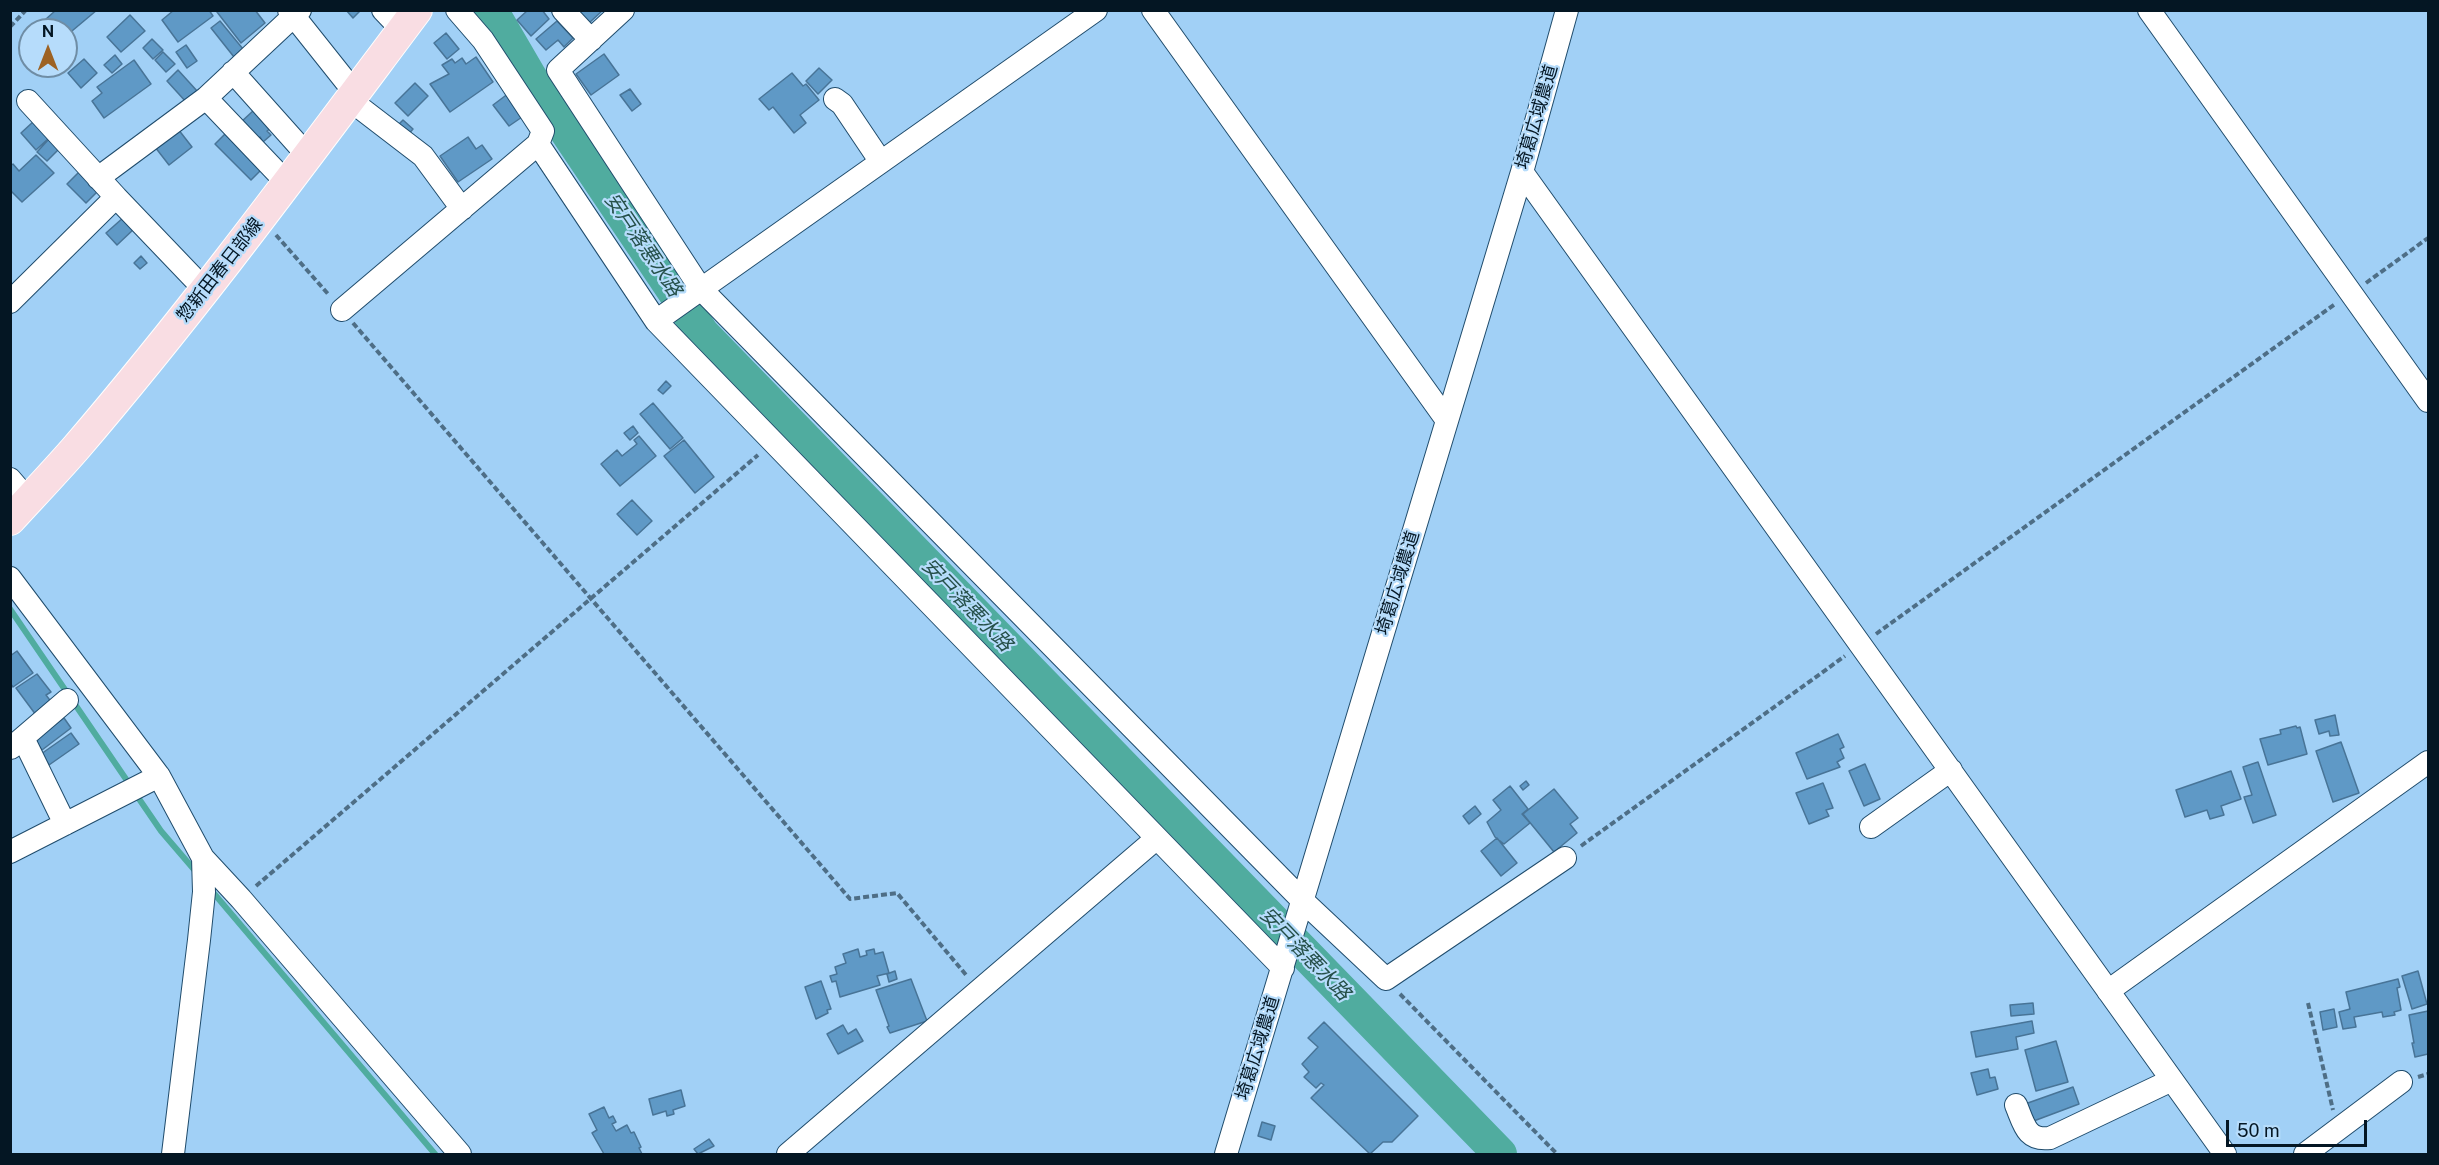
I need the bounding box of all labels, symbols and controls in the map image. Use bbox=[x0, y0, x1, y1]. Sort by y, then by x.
north arrow bbox=[18, 18, 78, 78]
text: N bbox=[42, 22, 54, 41]
street label: 埼葛広域農道 bbox=[1512, 62, 1562, 172]
water label: 安戸落悪水路 bbox=[600, 189, 686, 301]
street label: 惣新田春日部線 bbox=[173, 214, 267, 326]
street label: 埼葛広域農道 bbox=[1372, 528, 1424, 638]
water label: 安戸落悪水路 bbox=[917, 554, 1017, 656]
water label: 安戸落悪水路 bbox=[1255, 903, 1355, 1005]
street label: 埼葛広域農道 bbox=[1232, 993, 1284, 1103]
scale bar bbox=[2229, 1108, 2370, 1146]
text: 50 m bbox=[2237, 1120, 2280, 1141]

